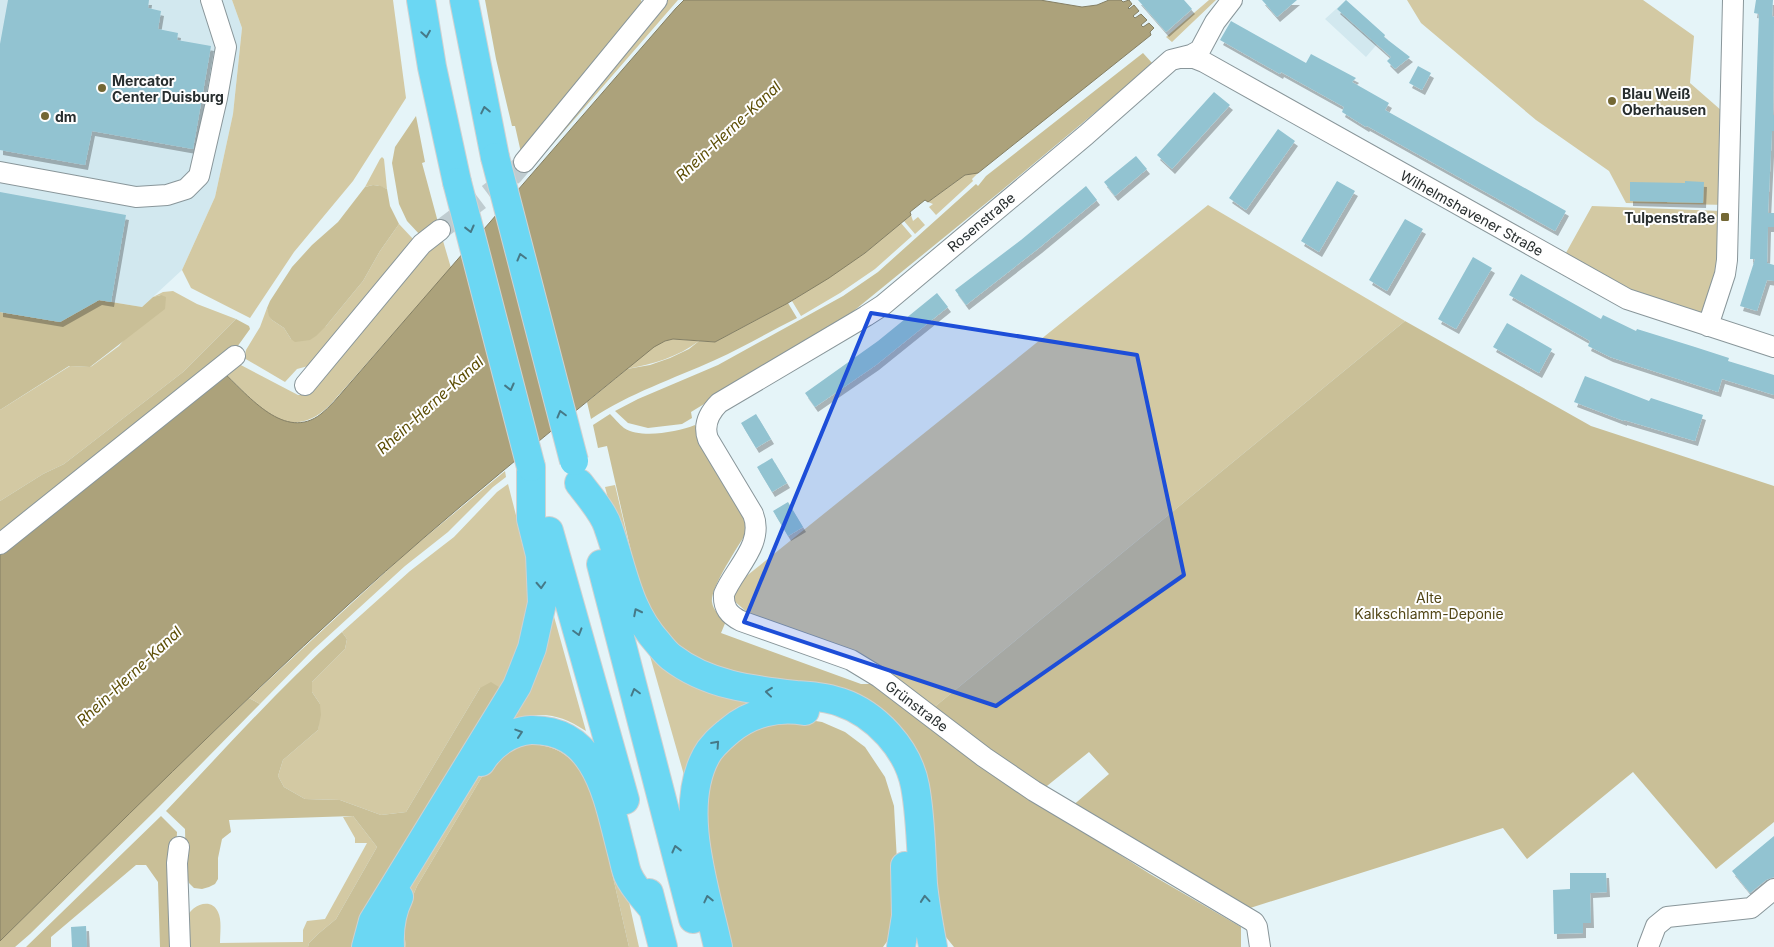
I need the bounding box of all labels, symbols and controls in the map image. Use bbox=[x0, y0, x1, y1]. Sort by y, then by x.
one-way arrow bbox=[421, 29, 431, 38]
place label: Mercator Center Duisburg bbox=[112, 72, 224, 105]
water label: Rhein-Herne-Kanal bbox=[671, 77, 785, 185]
marker: Mercator Center Duisburg bbox=[96, 82, 108, 94]
place label: Blau Weiß Oberhausen bbox=[1622, 85, 1706, 118]
marker: Blau Weiß Oberhausen bbox=[1606, 95, 1618, 107]
one-way arrow bbox=[480, 105, 491, 114]
place label: dm bbox=[55, 108, 77, 125]
marker: dm bbox=[39, 110, 51, 122]
street label: Wilhelmshavener Straße bbox=[1398, 167, 1546, 259]
street label: Rosenstraße bbox=[944, 189, 1018, 255]
place label: Tulpenstraße bbox=[1624, 209, 1715, 226]
marker: Tulpenstraße bbox=[1719, 211, 1731, 223]
one-way arrow bbox=[464, 225, 474, 233]
one-way arrow bbox=[516, 253, 526, 261]
water label: Rhein-Herne-Kanal bbox=[373, 352, 488, 458]
one-way arrow bbox=[505, 382, 515, 390]
one-way arrow bbox=[557, 410, 567, 419]
one-way arrow bbox=[536, 581, 547, 589]
park label: Alte Kalkschlamm-Deponie bbox=[1354, 589, 1504, 622]
one-way arrow bbox=[633, 608, 643, 617]
water label: Rhein-Herne-Kanal bbox=[72, 622, 186, 730]
one-way arrow bbox=[572, 627, 582, 636]
street label: Grünstraße bbox=[882, 677, 952, 735]
one-way arrow bbox=[765, 687, 773, 698]
one-way arrow bbox=[630, 688, 640, 696]
one-way arrow bbox=[514, 728, 522, 738]
one-way arrow bbox=[710, 740, 719, 749]
one-way arrow bbox=[671, 845, 681, 853]
one-way arrow bbox=[703, 895, 714, 904]
one-way arrow bbox=[920, 895, 931, 903]

